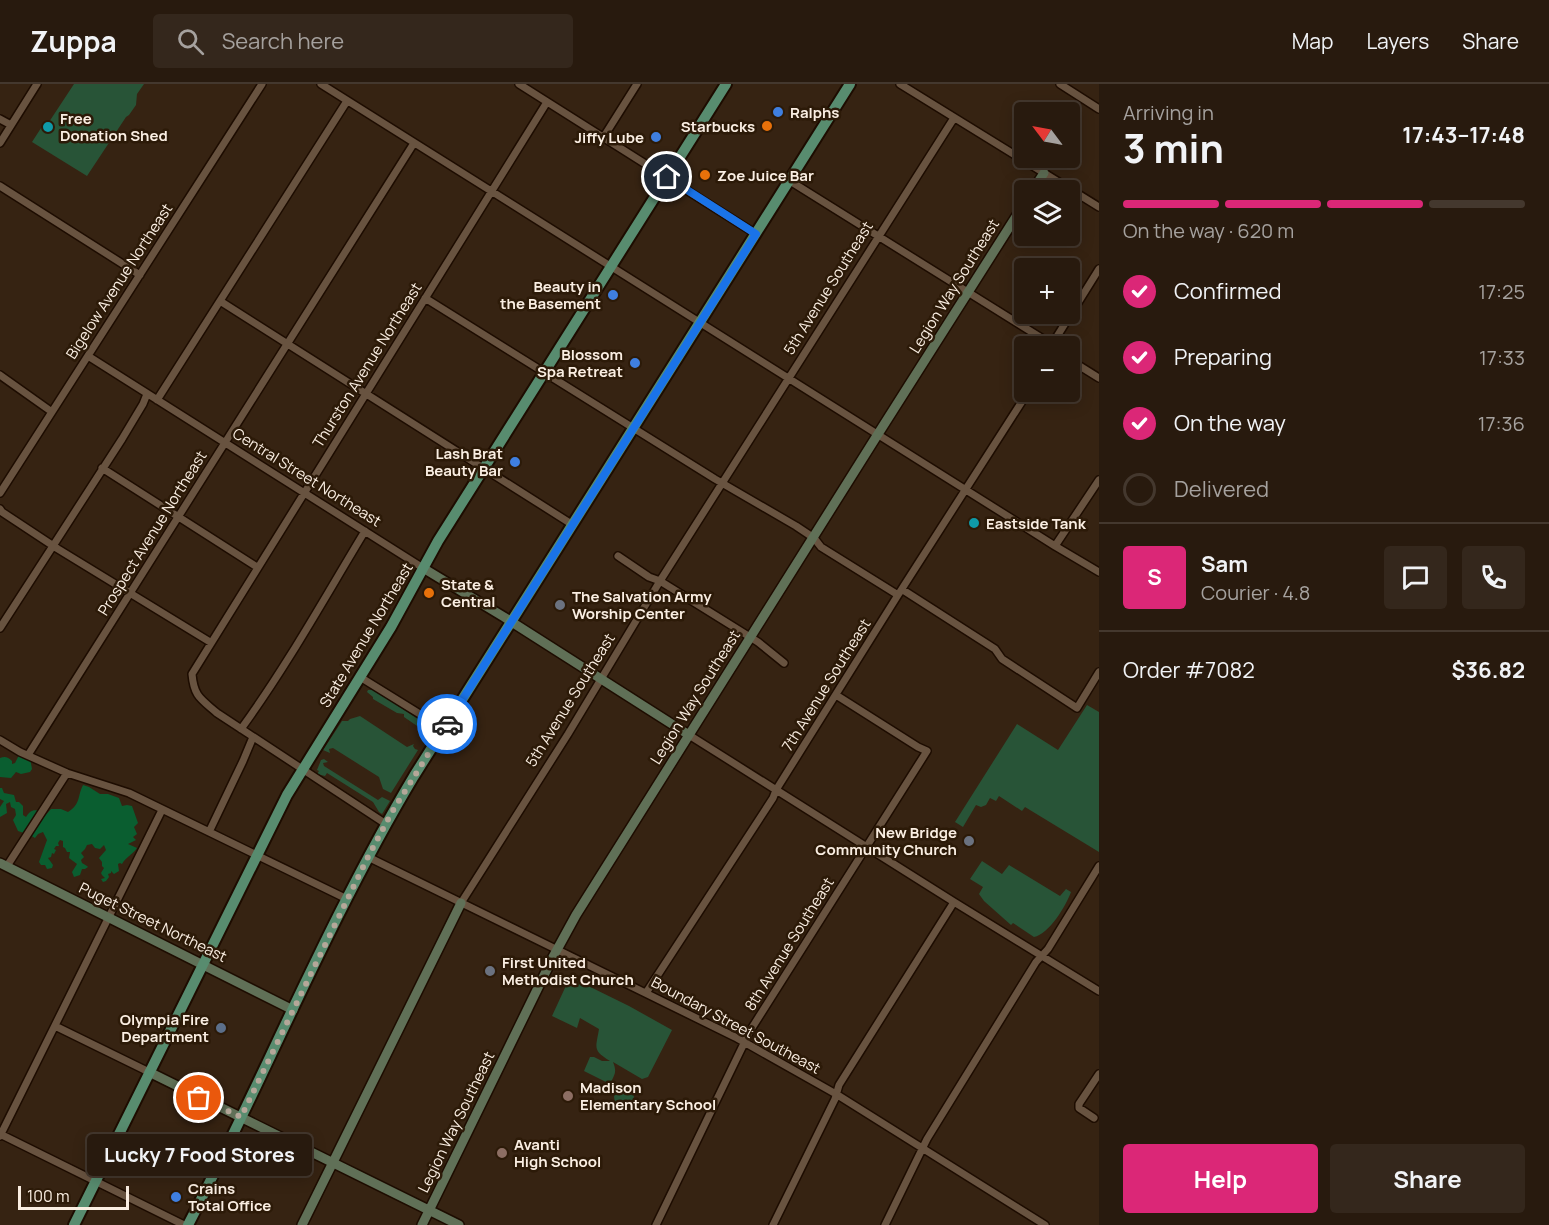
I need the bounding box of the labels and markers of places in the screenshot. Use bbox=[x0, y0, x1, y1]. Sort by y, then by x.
place label: Ralphs bbox=[790, 102, 840, 123]
marker: Ralphs bbox=[771, 105, 785, 119]
place label: Free Donation Shed bbox=[60, 108, 168, 146]
place label: Starbucks bbox=[681, 116, 755, 137]
marker: Starbucks bbox=[760, 119, 774, 133]
marker: Free Donation Shed bbox=[41, 120, 55, 134]
place label: Jiffy Lube bbox=[575, 127, 644, 148]
marker: Jiffy Lube bbox=[649, 130, 663, 144]
pin bbox=[641, 151, 692, 202]
place label: Zoe Juice Bar bbox=[717, 165, 814, 186]
marker: Zoe Juice Bar bbox=[698, 168, 712, 182]
place label: Beauty in the Basement bbox=[500, 276, 601, 314]
marker: Beauty in the Basement bbox=[606, 288, 620, 302]
place label: Blossom Spa Retreat bbox=[537, 344, 623, 382]
marker: Blossom Spa Retreat bbox=[628, 356, 642, 370]
place label: Lash Brat Beauty Bar bbox=[425, 443, 503, 481]
marker: Lash Brat Beauty Bar bbox=[508, 455, 522, 469]
place label: Eastside Tank bbox=[986, 513, 1087, 534]
marker: Eastside Tank bbox=[967, 516, 981, 530]
place label: State & Central bbox=[441, 574, 495, 612]
marker: State & Central bbox=[422, 586, 436, 600]
place label: The Salvation Army Worship Center bbox=[572, 586, 712, 624]
marker: The Salvation Army Worship Center bbox=[553, 598, 567, 612]
place label: New Bridge Community Church bbox=[815, 822, 957, 860]
marker: New Bridge Community Church bbox=[962, 834, 976, 848]
place label: First United Methodist Church bbox=[502, 952, 634, 990]
marker: First United Methodist Church bbox=[483, 964, 497, 978]
place label: Olympia Fire Department bbox=[120, 1009, 209, 1047]
marker: Olympia Fire Department bbox=[214, 1021, 228, 1035]
pin bbox=[173, 1072, 224, 1123]
place label: Madison Elementary School bbox=[580, 1077, 716, 1115]
marker: Madison Elementary School bbox=[561, 1089, 575, 1103]
callout: Lucky 7 Food Stores bbox=[86, 1134, 312, 1176]
place label: Avanti High School bbox=[514, 1134, 601, 1172]
marker: Avanti High School bbox=[495, 1146, 509, 1160]
place label: Crains Total Office bbox=[188, 1178, 271, 1216]
marker: Crains Total Office bbox=[169, 1190, 183, 1204]

